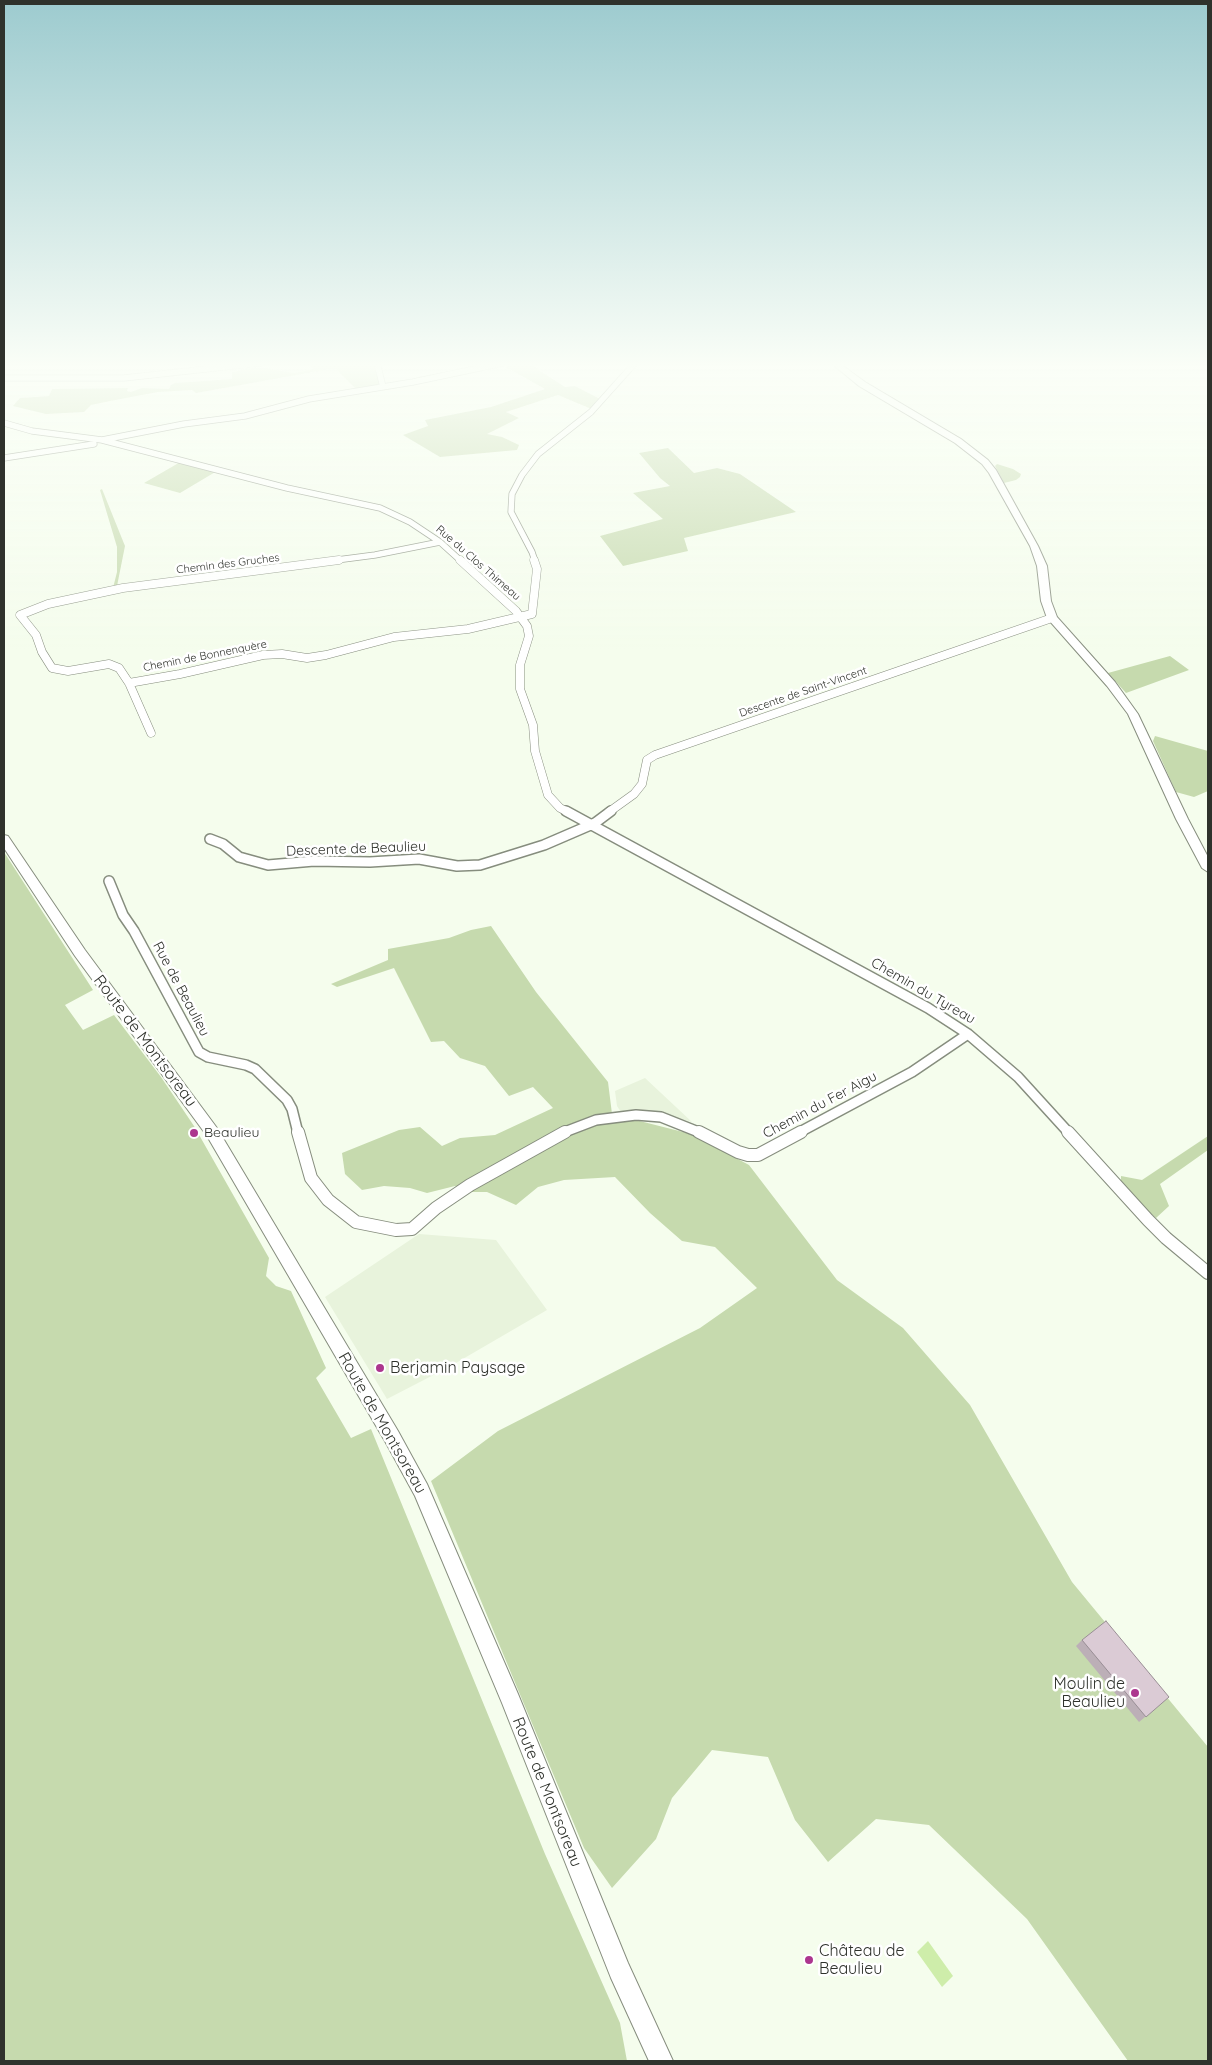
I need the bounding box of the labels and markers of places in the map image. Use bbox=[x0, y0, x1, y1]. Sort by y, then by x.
place label: Beaulieu bbox=[204, 1125, 259, 1141]
marker: Beaulieu bbox=[188, 1127, 200, 1139]
place label: Berjamin Paysage bbox=[390, 1358, 525, 1378]
marker: Berjamin Paysage bbox=[374, 1362, 386, 1374]
place label: Moulin de Beaulieu bbox=[1054, 1674, 1125, 1712]
marker: Moulin de Beaulieu bbox=[1129, 1687, 1141, 1699]
place label: Château de Beaulieu bbox=[819, 1941, 904, 1979]
marker: Château de Beaulieu bbox=[803, 1954, 815, 1966]

